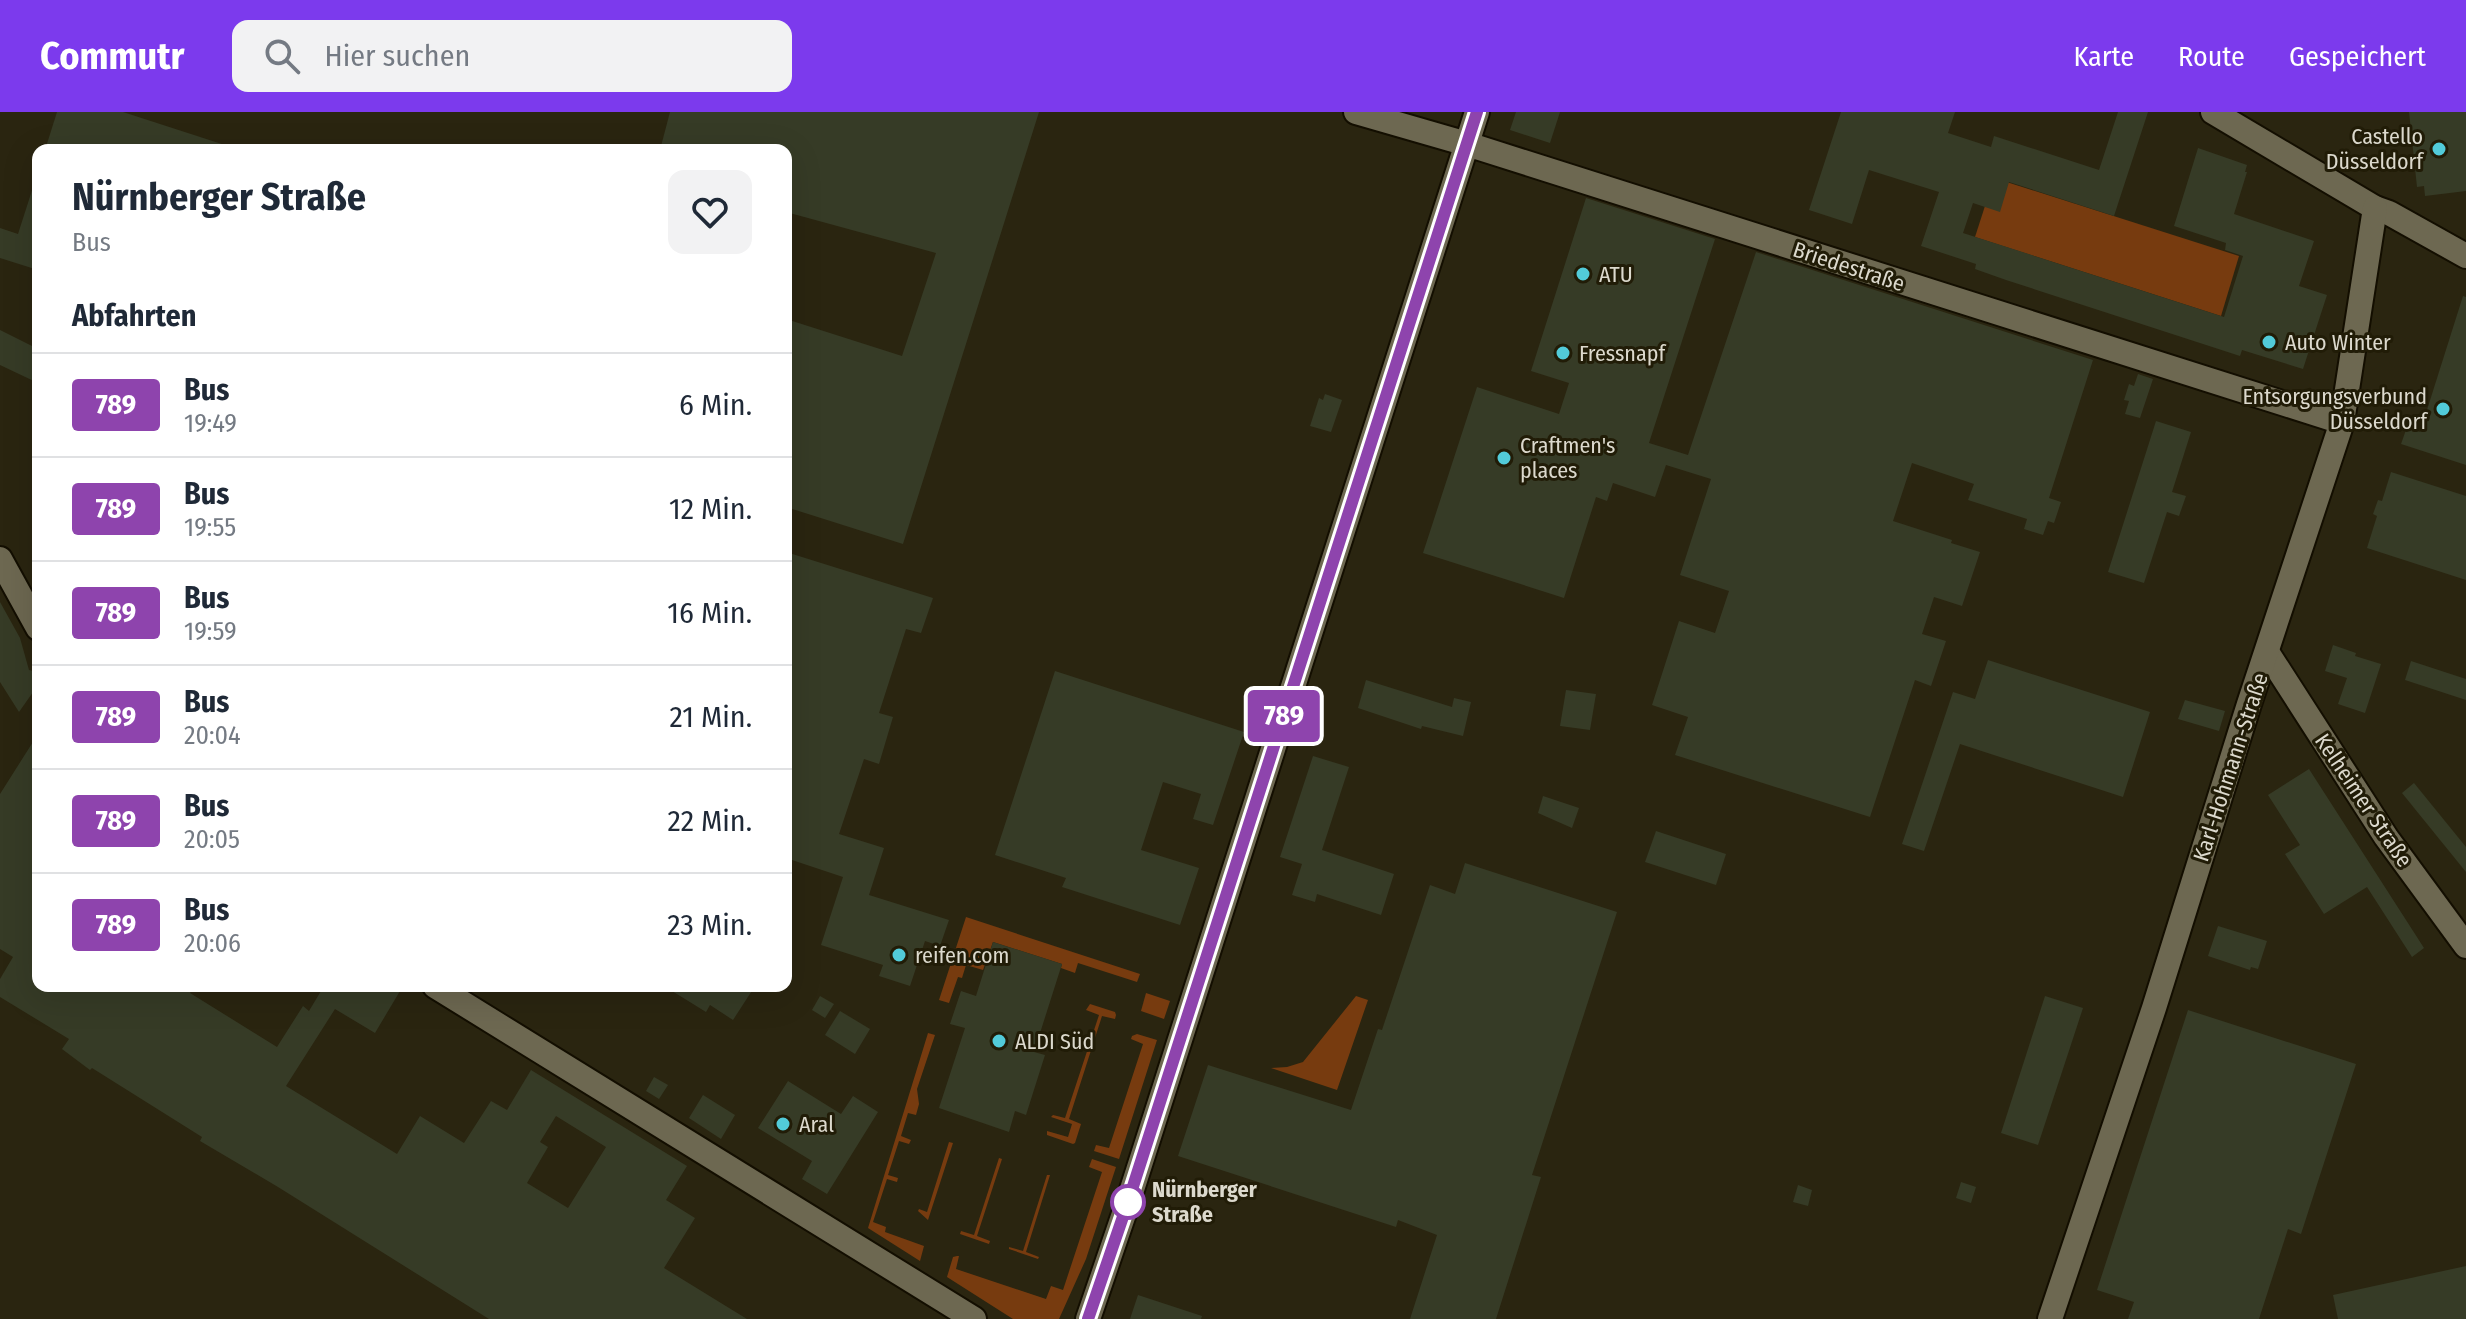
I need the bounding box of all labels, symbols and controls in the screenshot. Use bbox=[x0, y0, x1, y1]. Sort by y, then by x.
search box bbox=[232, 20, 792, 92]
text: Commutr bbox=[40, 33, 184, 79]
icon: search bbox=[260, 34, 304, 78]
text: Hier suchen bbox=[324, 38, 470, 74]
text: Karte bbox=[2073, 40, 2134, 73]
text: Route bbox=[2178, 40, 2245, 73]
text: Gespeichert bbox=[2289, 40, 2426, 73]
place label: Castello Düsseldorf bbox=[2326, 123, 2424, 175]
marker: Castello Düsseldorf bbox=[2430, 140, 2448, 158]
button: heart bbox=[668, 170, 752, 254]
text: Nürnberger Straße bbox=[72, 174, 366, 220]
text: Bus bbox=[72, 227, 111, 258]
street label: Briedestraße bbox=[1790, 236, 1908, 297]
place label: ATU bbox=[1599, 261, 1633, 288]
marker: ATU bbox=[1574, 265, 1592, 283]
text: Abfahrten bbox=[72, 298, 196, 334]
place label: Auto Winter bbox=[2285, 329, 2391, 356]
marker: Auto Winter bbox=[2260, 333, 2278, 351]
place label: Fressnapf bbox=[1579, 340, 1666, 367]
marker: Fressnapf bbox=[1554, 344, 1572, 362]
text: Bus bbox=[184, 372, 229, 408]
place label: Entsorgungsverbund Düsseldorf bbox=[2242, 383, 2428, 435]
text: 6 Min. bbox=[679, 387, 752, 423]
text: 789 bbox=[96, 388, 136, 421]
marker: Entsorgungsverbund Düsseldorf bbox=[2434, 400, 2452, 418]
text: 19:49 bbox=[184, 408, 237, 439]
place label: Craftmen's places bbox=[1520, 432, 1615, 484]
marker: Craftmen's places bbox=[1495, 449, 1513, 467]
text: Bus bbox=[184, 476, 229, 512]
text: 12 Min. bbox=[669, 491, 752, 527]
text: 789 bbox=[96, 492, 136, 525]
text: 19:55 bbox=[184, 512, 236, 543]
text: Bus bbox=[184, 580, 229, 616]
text: 16 Min. bbox=[667, 595, 752, 631]
text: 789 bbox=[96, 596, 136, 629]
text: 19:59 bbox=[184, 616, 237, 647]
street label: Karl-Hohmann-Straße bbox=[2187, 669, 2274, 865]
text: Bus bbox=[184, 684, 229, 720]
line badge: 789 bbox=[1238, 690, 1330, 742]
text: 21 Min. bbox=[670, 699, 752, 735]
text: 789 bbox=[1264, 699, 1304, 732]
text: 789 bbox=[96, 700, 136, 733]
text: 20:04 bbox=[184, 720, 241, 751]
street label: Kelheimer Straße bbox=[2309, 728, 2418, 872]
text: Bus bbox=[184, 788, 229, 824]
text: 22 Min. bbox=[667, 803, 752, 839]
text: 789 bbox=[96, 804, 136, 837]
text: 20:05 bbox=[184, 824, 240, 855]
text: Bus bbox=[184, 892, 229, 928]
text: 23 Min. bbox=[667, 907, 752, 943]
text: 789 bbox=[96, 908, 136, 941]
text: 20:06 bbox=[184, 928, 241, 959]
place label: reifen.com bbox=[915, 942, 1009, 969]
marker: reifen.com bbox=[890, 946, 908, 964]
place label: ALDI Süd bbox=[1015, 1028, 1094, 1055]
marker: ALDI Süd bbox=[990, 1032, 1008, 1050]
place label: Aral bbox=[799, 1111, 834, 1138]
marker: Aral bbox=[774, 1115, 792, 1133]
place label: Nürnberger Straße bbox=[1152, 1176, 1258, 1228]
marker: Nürnberger Straße bbox=[1111, 1185, 1145, 1219]

